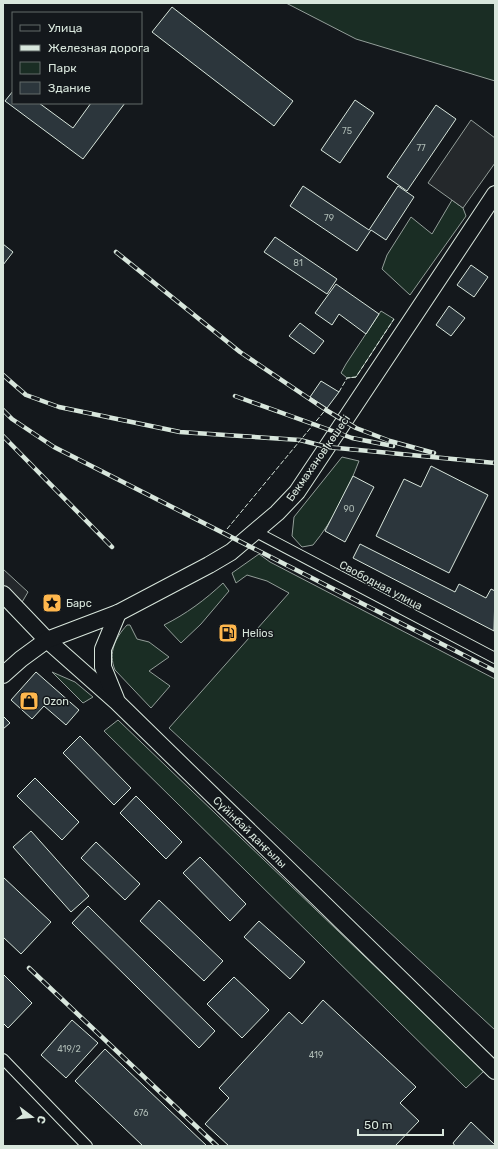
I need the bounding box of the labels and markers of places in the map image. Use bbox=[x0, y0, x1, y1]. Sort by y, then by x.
place icon: Барс bbox=[41, 592, 63, 614]
place label: Барс bbox=[66, 597, 92, 610]
fuel station icon: Helios bbox=[217, 622, 239, 644]
place label: Helios bbox=[242, 627, 274, 640]
shop icon: Ozon bbox=[18, 690, 40, 712]
place label: Ozon bbox=[43, 695, 69, 708]

